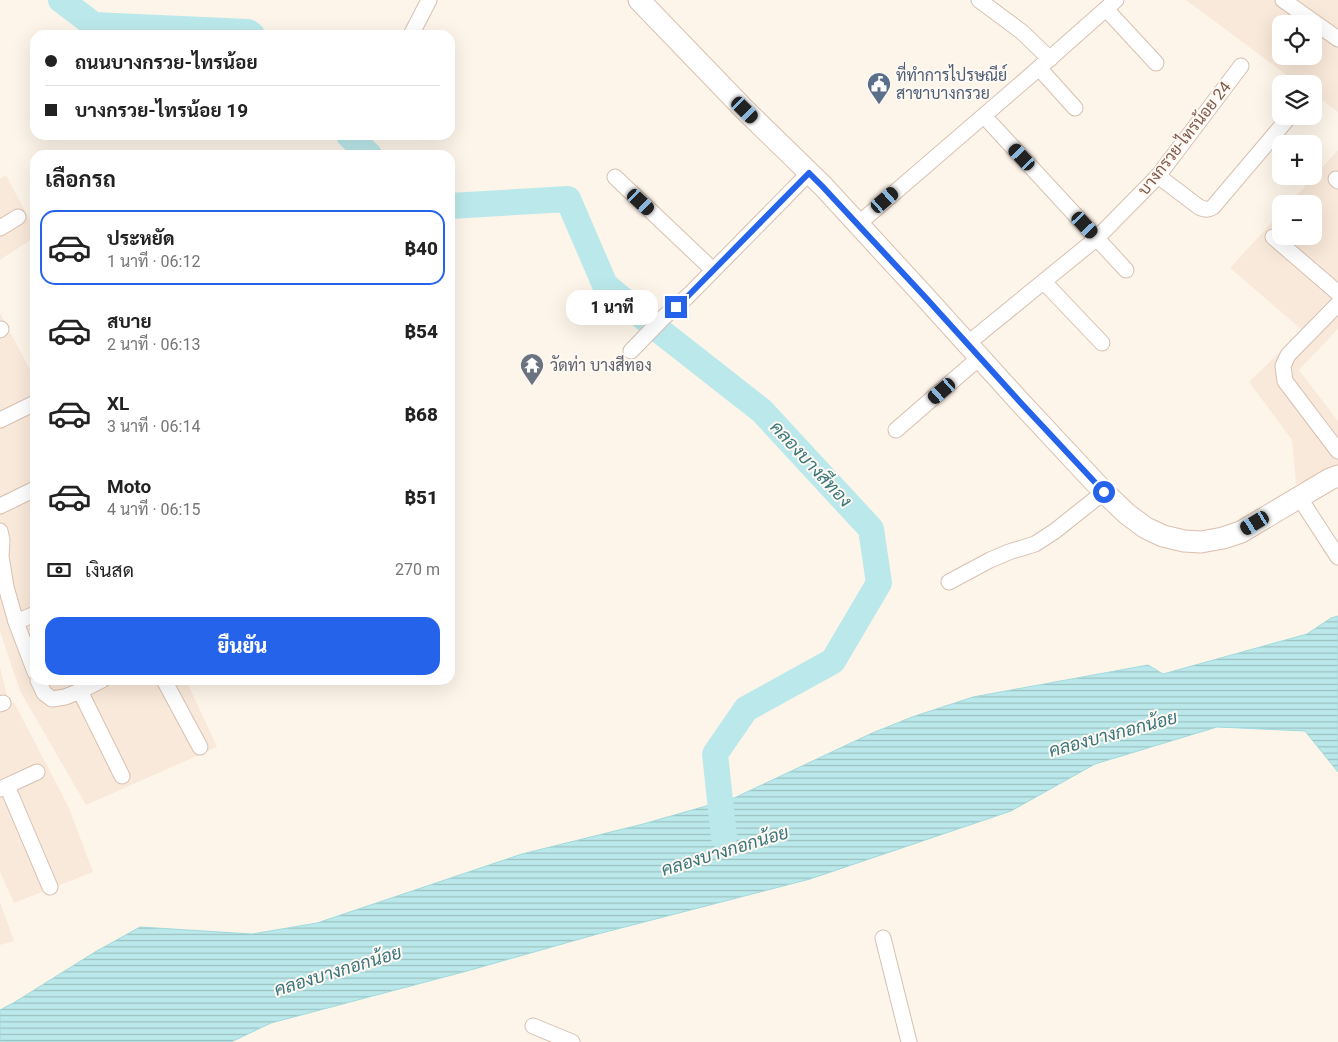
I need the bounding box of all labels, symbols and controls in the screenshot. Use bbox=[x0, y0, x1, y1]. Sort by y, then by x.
map controls bbox=[1272, 15, 1322, 245]
button: locate bbox=[1272, 15, 1322, 65]
text: ถนนบางกรวย-ไทรน้อย bbox=[75, 51, 258, 74]
place label: ที่ทำการไปรษณีย์ สาขาบางกรวย bbox=[896, 61, 1007, 103]
public building icon: ที่ทำการไปรษณีย์ สาขาบางกรวย bbox=[866, 71, 892, 105]
button: layers bbox=[1272, 75, 1322, 125]
street label: บางกรวย-ไทรน้อย 24 bbox=[1132, 76, 1235, 199]
car bbox=[729, 94, 760, 126]
text: บางกรวย-ไทรน้อย 19 bbox=[75, 99, 248, 122]
button: + bbox=[1272, 135, 1322, 185]
car bbox=[1006, 141, 1037, 173]
text: เลือกรถ bbox=[45, 167, 116, 192]
car bbox=[868, 184, 901, 216]
car bbox=[624, 186, 657, 218]
button: − bbox=[1272, 195, 1322, 245]
car bbox=[1069, 209, 1100, 241]
icon: car bbox=[47, 225, 92, 270]
text: ประหยัด bbox=[107, 227, 175, 250]
text: ฿40 bbox=[405, 237, 438, 260]
text: 1 นาที · 06:12 bbox=[107, 252, 200, 271]
callout: 1 นาที bbox=[566, 290, 658, 324]
route end bbox=[665, 296, 687, 318]
text: 1 นาที bbox=[591, 298, 633, 317]
icon: car bbox=[47, 308, 92, 353]
text: สบาย bbox=[107, 310, 152, 333]
text: ฿54 bbox=[405, 320, 438, 343]
text: 2 นาที · 06:13 bbox=[107, 335, 200, 354]
temple icon: วัดท่า บางสีทอง bbox=[519, 352, 545, 386]
place label: วัดท่า บางสีทอง bbox=[550, 354, 652, 375]
car bbox=[925, 375, 958, 407]
icon: car bbox=[47, 391, 92, 436]
text: XL bbox=[107, 392, 129, 415]
text: ฿68 bbox=[405, 403, 438, 426]
water label: คลองบางสีทอง bbox=[766, 415, 858, 511]
text: 3 นาที · 06:14 bbox=[107, 417, 200, 436]
icon: car bbox=[47, 474, 92, 519]
text: Moto bbox=[107, 475, 151, 498]
route start bbox=[1093, 481, 1115, 503]
text: ฿51 bbox=[405, 486, 438, 509]
text: 4 นาที · 06:15 bbox=[107, 500, 200, 519]
car bbox=[1238, 509, 1271, 537]
icon: cash bbox=[45, 556, 73, 584]
text: เงินสด bbox=[85, 559, 134, 582]
text: 270 m bbox=[395, 560, 440, 579]
button: ยืนยัน bbox=[45, 617, 440, 675]
water label: คลองบางกอกน้อย bbox=[1046, 705, 1179, 761]
water label: คลองบางกอกน้อย bbox=[658, 820, 791, 880]
water label: คลองบางกอกน้อย bbox=[271, 940, 404, 1000]

